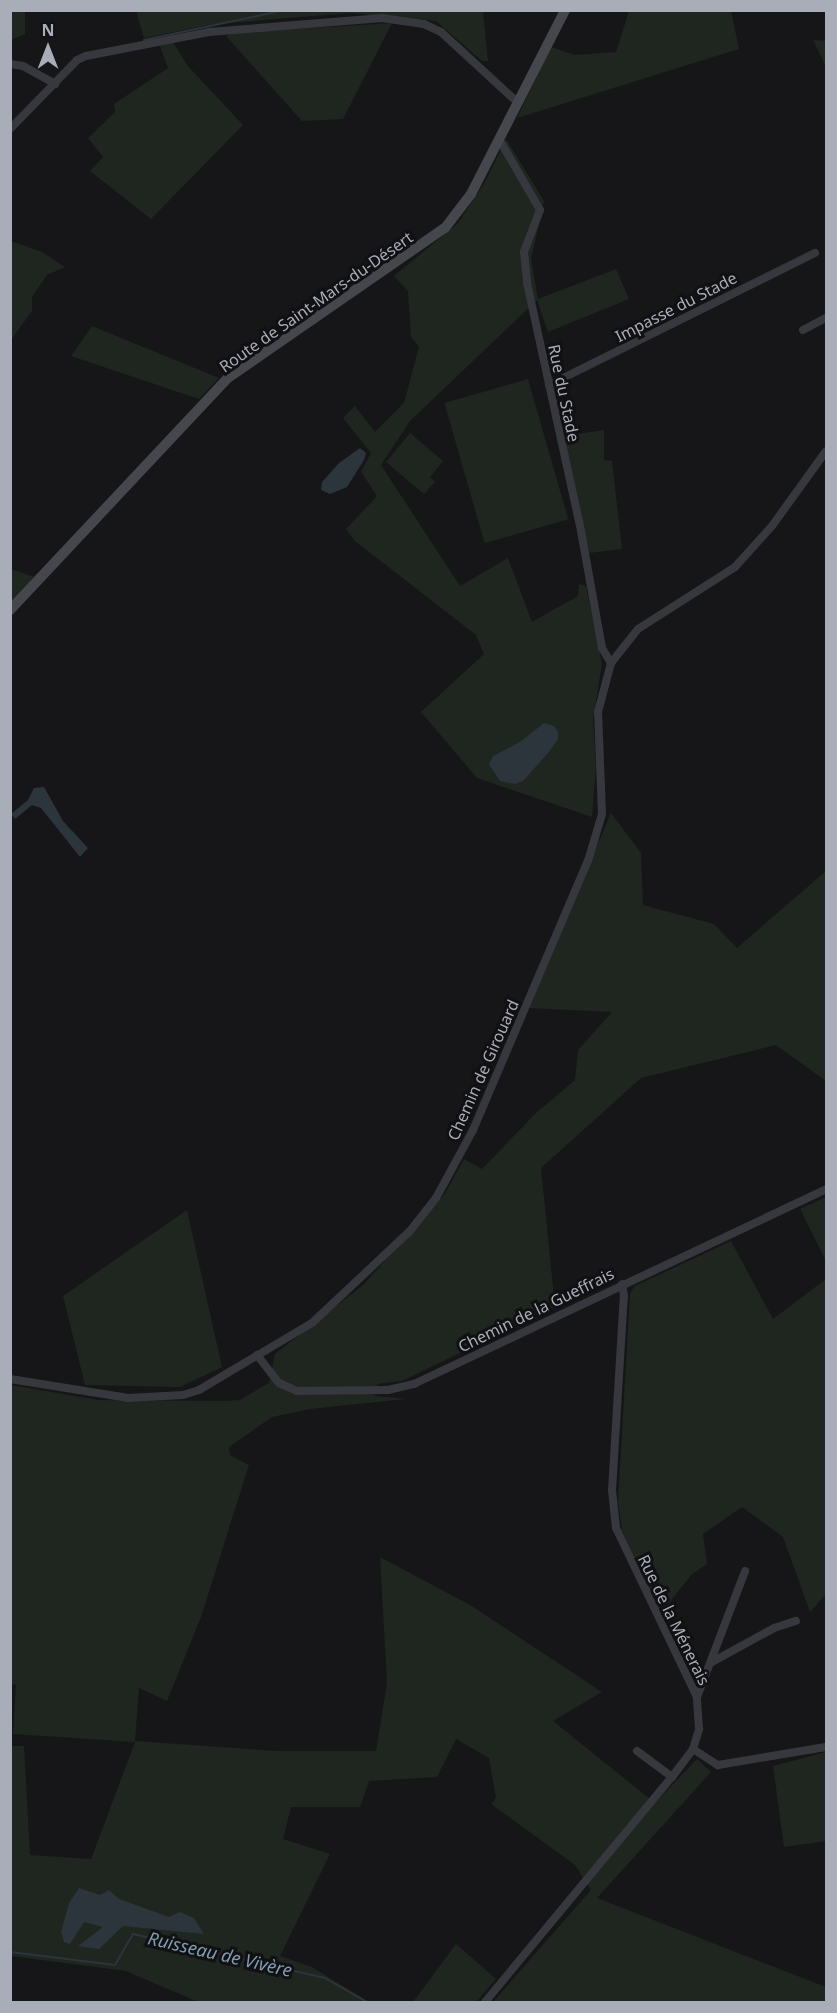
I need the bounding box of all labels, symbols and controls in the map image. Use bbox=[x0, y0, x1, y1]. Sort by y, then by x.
north arrow bbox=[18, 18, 78, 78]
text: N bbox=[41, 19, 55, 41]
street label: Route de Saint-Mars-du-Désert bbox=[216, 228, 416, 376]
street label: Impasse du Stade bbox=[612, 268, 740, 346]
street label: Rue du Stade bbox=[544, 342, 584, 444]
street label: Chemin de Girouard bbox=[443, 997, 523, 1143]
street label: Chemin de la Gueffrais bbox=[455, 1264, 617, 1356]
street label: Rue de la Ménerais bbox=[634, 1552, 714, 1688]
water label: Ruisseau de Vivère bbox=[146, 1927, 294, 1981]

